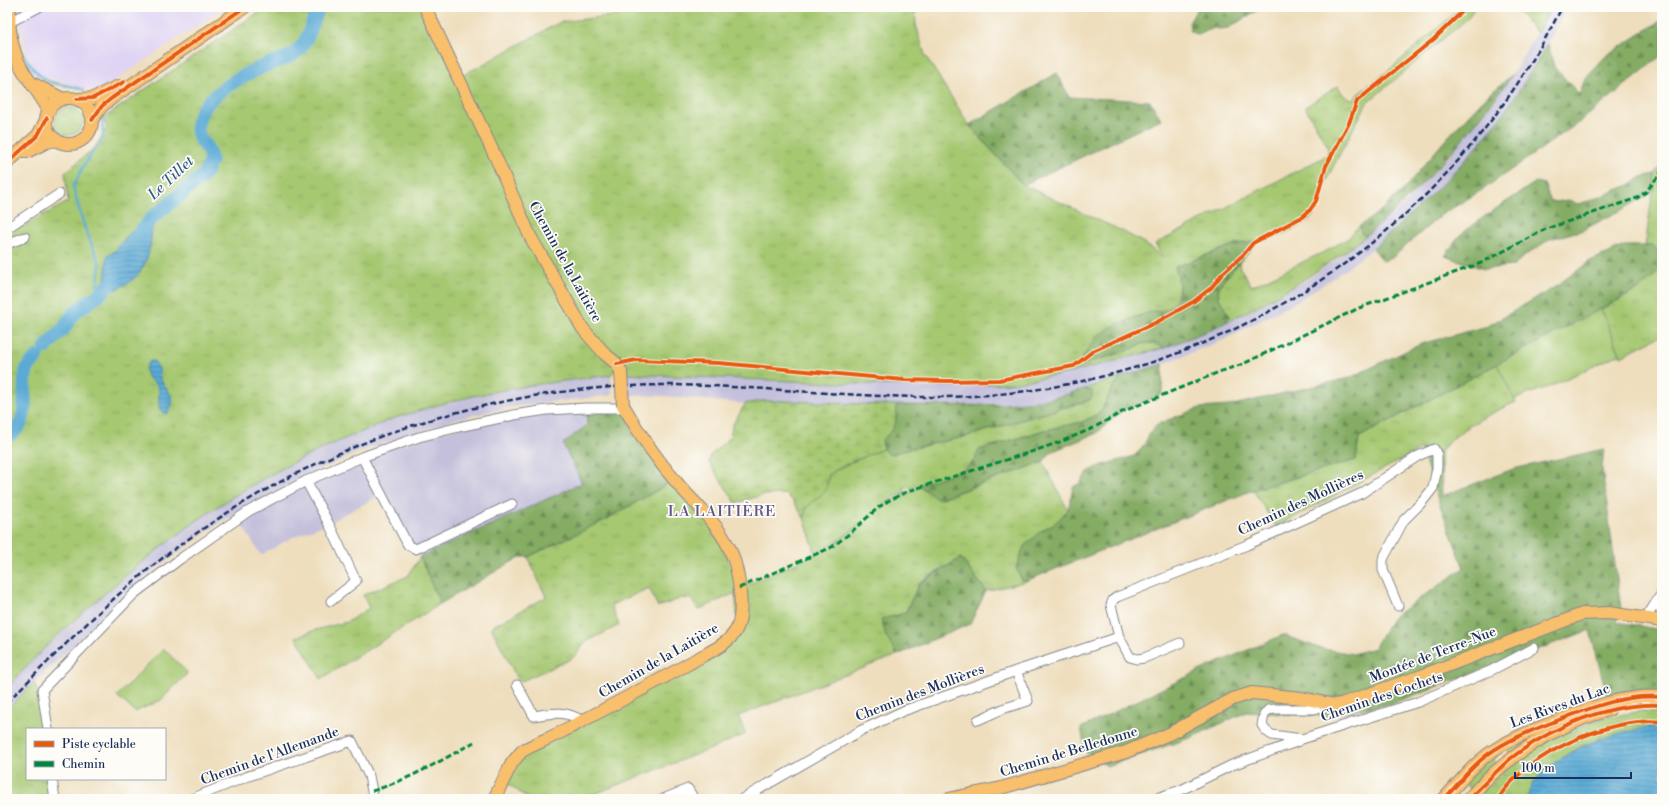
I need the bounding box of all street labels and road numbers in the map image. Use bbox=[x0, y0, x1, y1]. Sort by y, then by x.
street label: Chemin de la Laitière bbox=[524, 198, 606, 326]
street label: Chemin des Mollières bbox=[1235, 466, 1367, 540]
street label: Chemin de la Laitière bbox=[596, 619, 722, 703]
street label: Montée de Terre-Nue bbox=[1367, 623, 1499, 687]
street label: Chemin des Mollières bbox=[853, 660, 987, 726]
street label: Chemin des Cochets bbox=[1318, 668, 1446, 726]
street label: Les Rives du Lac bbox=[1508, 680, 1612, 732]
street label: Chemin de l'Allemande bbox=[198, 723, 342, 789]
street label: Chemin de Belledonne bbox=[998, 723, 1140, 781]

